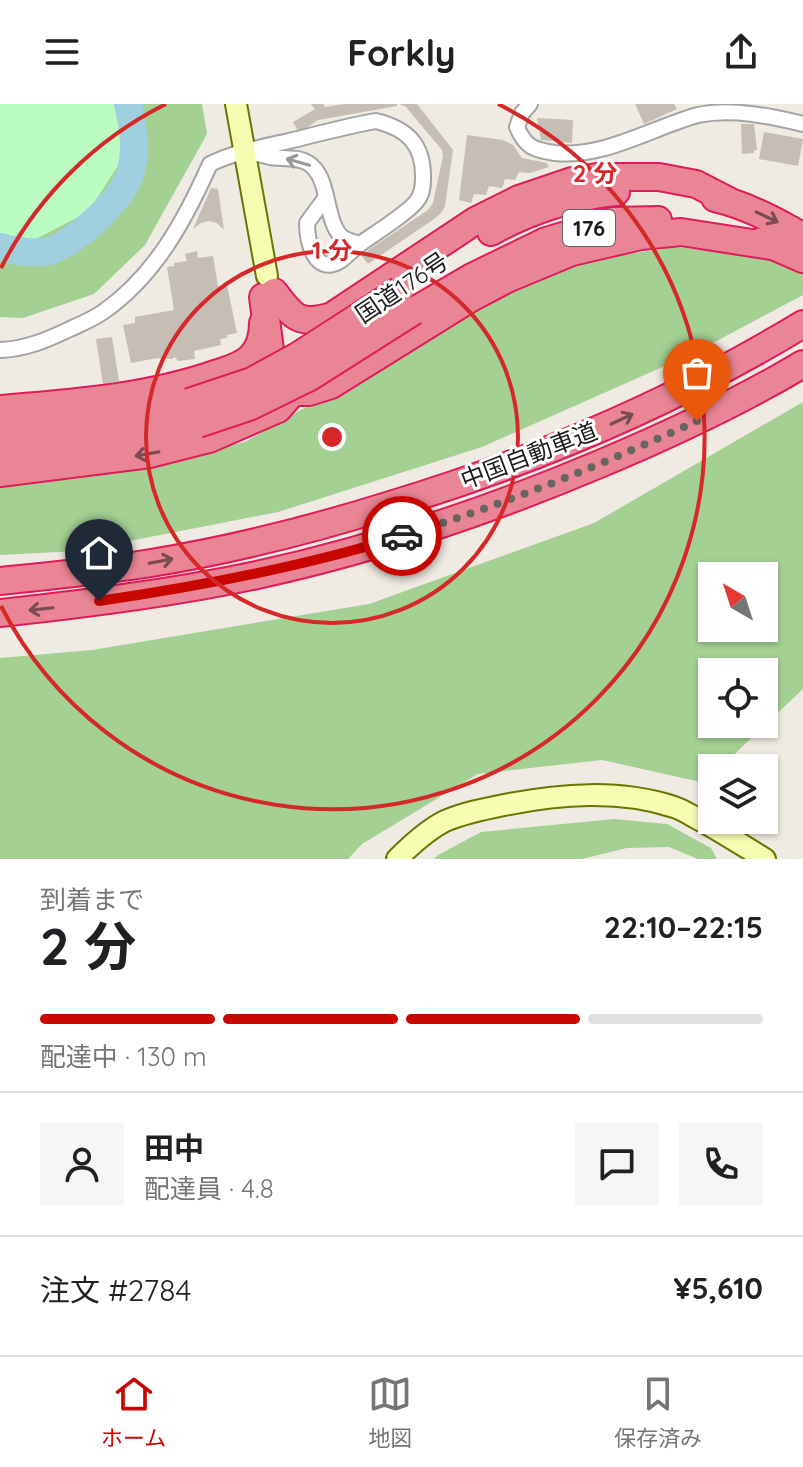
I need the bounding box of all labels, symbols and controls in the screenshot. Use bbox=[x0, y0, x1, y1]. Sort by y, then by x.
icon: menu bbox=[40, 30, 84, 74]
text: Forkly bbox=[347, 30, 456, 75]
icon: share bbox=[719, 30, 763, 74]
one-way arrow bbox=[286, 154, 311, 168]
text: 2 分 bbox=[573, 158, 617, 188]
road number: 176 bbox=[563, 210, 615, 246]
one-way arrow bbox=[754, 210, 778, 225]
text: 1 分 bbox=[312, 235, 352, 265]
street label: 国道176号 bbox=[349, 245, 454, 329]
pin bbox=[663, 339, 731, 421]
icon: bag bbox=[675, 351, 719, 395]
one-way arrow bbox=[610, 411, 634, 426]
street label: 中国自動車道 bbox=[456, 415, 601, 495]
centre of rings bbox=[318, 423, 346, 451]
one-way arrow bbox=[135, 447, 160, 462]
courier bbox=[362, 496, 442, 576]
icon: car bbox=[380, 514, 424, 558]
pin bbox=[65, 519, 133, 601]
icon: home bbox=[77, 531, 121, 575]
one-way arrow bbox=[147, 552, 173, 567]
north arrow bbox=[698, 562, 778, 642]
map controls bbox=[698, 562, 778, 834]
one-way arrow bbox=[28, 601, 55, 616]
button: locate bbox=[698, 658, 778, 738]
button: layers bbox=[698, 754, 778, 834]
text: 到着まで bbox=[40, 883, 144, 916]
text: 22:10–22:15 bbox=[604, 908, 763, 946]
text: 2 分 bbox=[40, 913, 136, 978]
text: 配達中 · 130 m bbox=[40, 1040, 207, 1073]
button: person bbox=[40, 1122, 124, 1206]
button: chat bbox=[575, 1122, 659, 1206]
button: phone bbox=[679, 1122, 763, 1206]
text: 田中 bbox=[144, 1129, 204, 1167]
text: 配達員 · 4.8 bbox=[144, 1172, 274, 1205]
text: ¥5,610 bbox=[674, 1269, 763, 1307]
text: 注文 #2784 bbox=[40, 1271, 191, 1309]
tab: ホーム bbox=[101, 1372, 166, 1452]
tab: 地図 bbox=[368, 1372, 412, 1452]
tab: 保存済み bbox=[614, 1372, 702, 1452]

